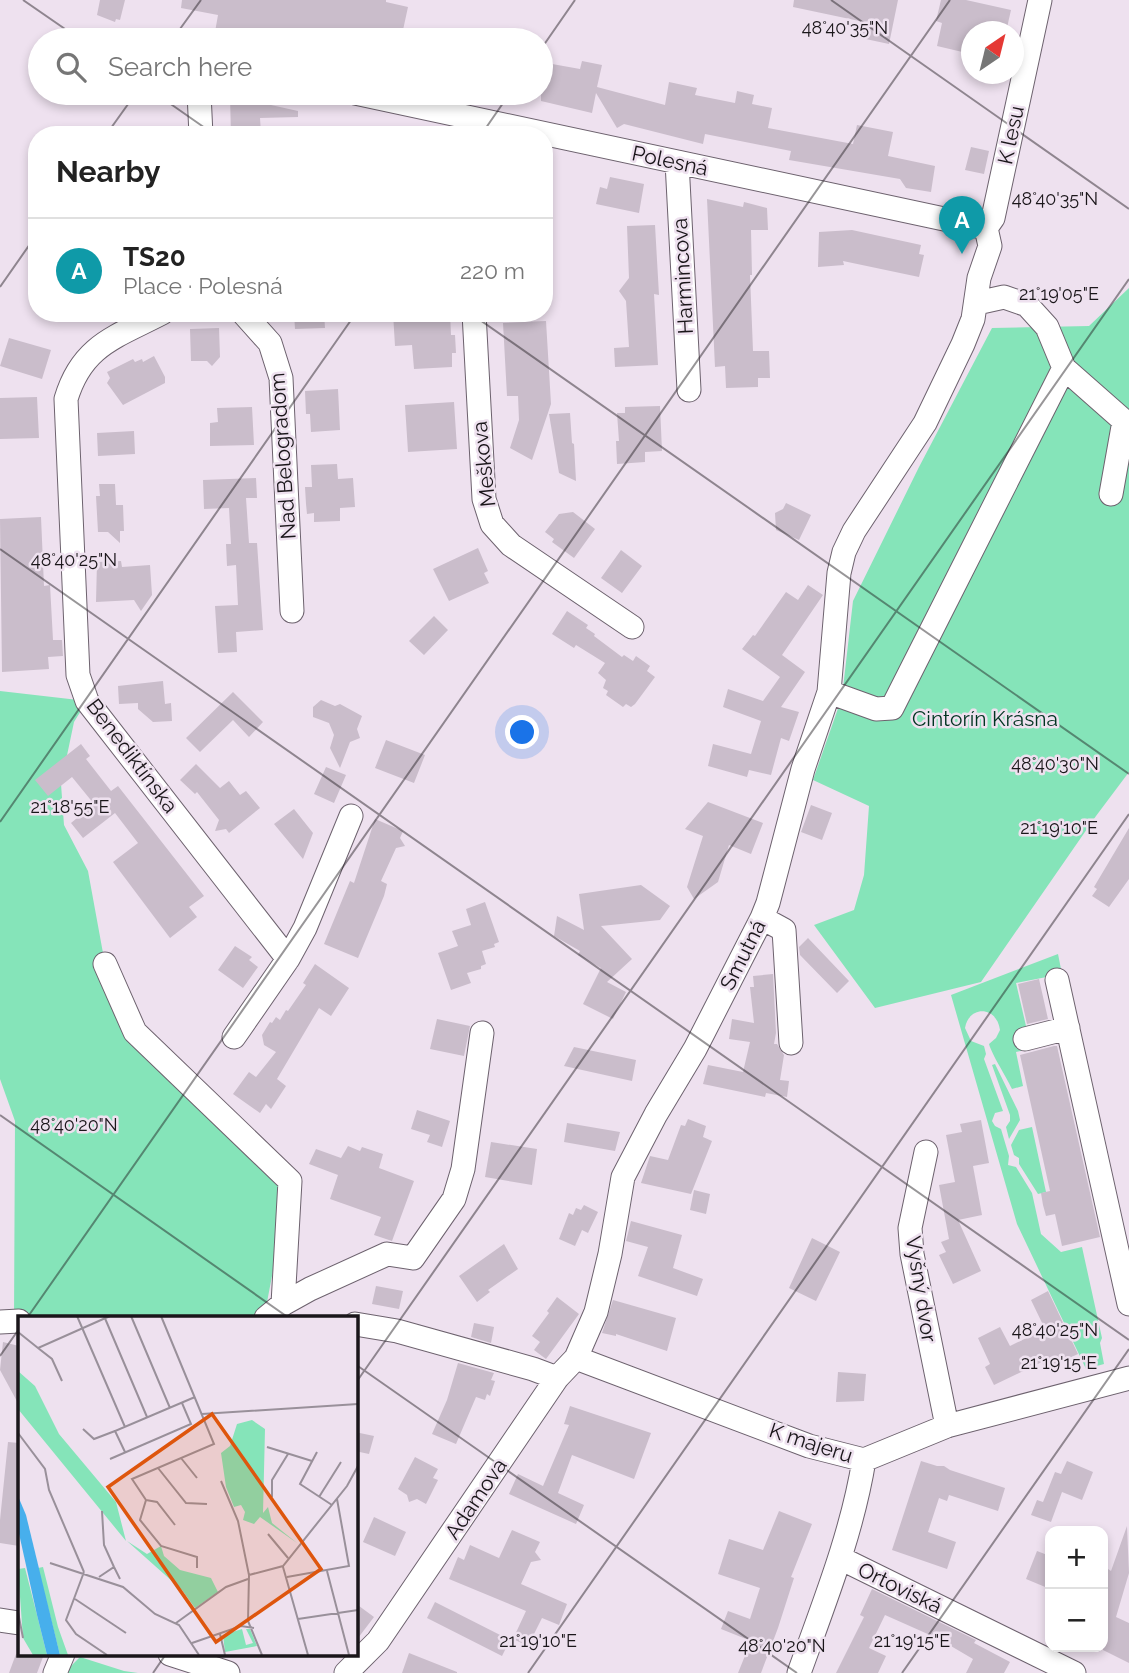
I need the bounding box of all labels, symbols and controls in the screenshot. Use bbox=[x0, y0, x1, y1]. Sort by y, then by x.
text: 48°40'35"N bbox=[802, 17, 888, 38]
north arrow bbox=[961, 21, 1024, 84]
search box bbox=[28, 28, 553, 105]
icon: search bbox=[52, 48, 90, 86]
text: Search here bbox=[108, 52, 252, 82]
street label: K lesu bbox=[992, 103, 1029, 166]
street label: Polesná bbox=[630, 140, 710, 181]
text: Nearby bbox=[56, 154, 160, 189]
text: 48°40'35"N bbox=[1012, 188, 1098, 209]
pin: A bbox=[939, 196, 985, 254]
street label: Harmincova bbox=[667, 217, 698, 335]
text: TS20 bbox=[123, 242, 186, 272]
text: A bbox=[71, 257, 87, 284]
text: 220 m bbox=[460, 257, 525, 284]
text: Place · Polesná bbox=[123, 272, 283, 299]
text: 21°19'05"E bbox=[1019, 283, 1099, 304]
street label: Nad Belogradom bbox=[264, 372, 301, 540]
street label: Meškova bbox=[467, 420, 500, 508]
text: 48°40'25"N bbox=[31, 549, 117, 570]
street label: Benediktínska bbox=[81, 694, 183, 818]
park label: Cintorín Krásna bbox=[912, 706, 1058, 731]
your location bbox=[505, 715, 539, 749]
text: 48°40'30"N bbox=[1011, 753, 1099, 774]
text: 21°18'55"E bbox=[31, 796, 109, 817]
text: 21°19'10"E bbox=[1020, 817, 1098, 838]
street label: Smutná bbox=[714, 916, 771, 994]
text: 48°40'20"N bbox=[30, 1114, 118, 1135]
street label: Vyšný dvor bbox=[901, 1234, 942, 1344]
inset map bbox=[18, 1316, 357, 1656]
text: 48°40'25"N bbox=[1012, 1319, 1098, 1340]
text: 21°19'15"E bbox=[1021, 1352, 1097, 1373]
street label: K majeru bbox=[766, 1417, 856, 1468]
street label: Adamova bbox=[439, 1454, 512, 1544]
map controls bbox=[1045, 1526, 1108, 1652]
button: + bbox=[1045, 1526, 1108, 1589]
street label: Ortoviská bbox=[854, 1556, 946, 1619]
button: − bbox=[1045, 1589, 1108, 1652]
text: 21°19'10"E bbox=[499, 1630, 577, 1651]
text: 21°19'15"E bbox=[874, 1630, 950, 1651]
text: 48°40'20"N bbox=[738, 1635, 826, 1656]

